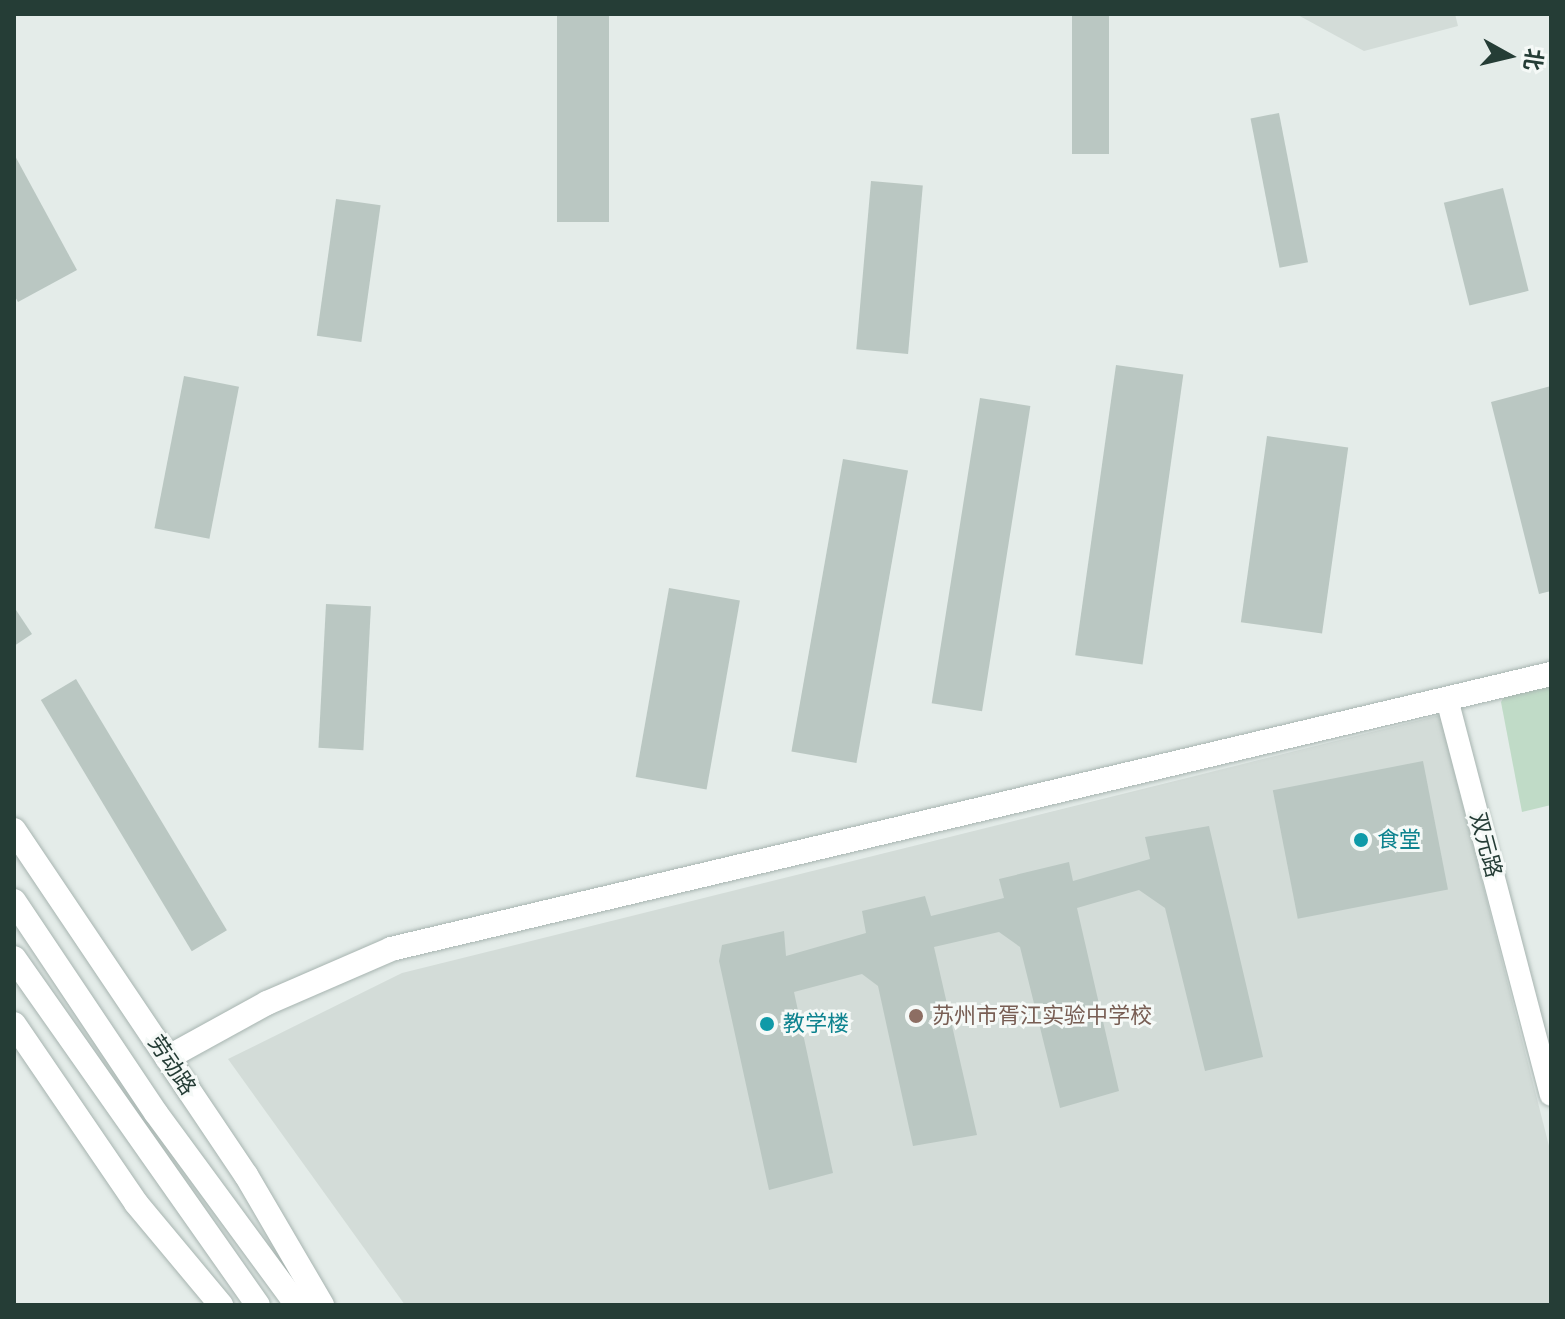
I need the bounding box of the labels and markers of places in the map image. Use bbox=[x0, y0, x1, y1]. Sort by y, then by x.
place label: 食堂 bbox=[1377, 827, 1421, 853]
marker: 食堂 bbox=[1352, 831, 1370, 849]
place label: 苏州市胥江实验中学校 bbox=[932, 1003, 1152, 1029]
marker: 苏州市胥江实验中学校 bbox=[907, 1007, 925, 1025]
place label: 教学楼 bbox=[783, 1011, 849, 1037]
marker: 教学楼 bbox=[758, 1015, 776, 1033]

